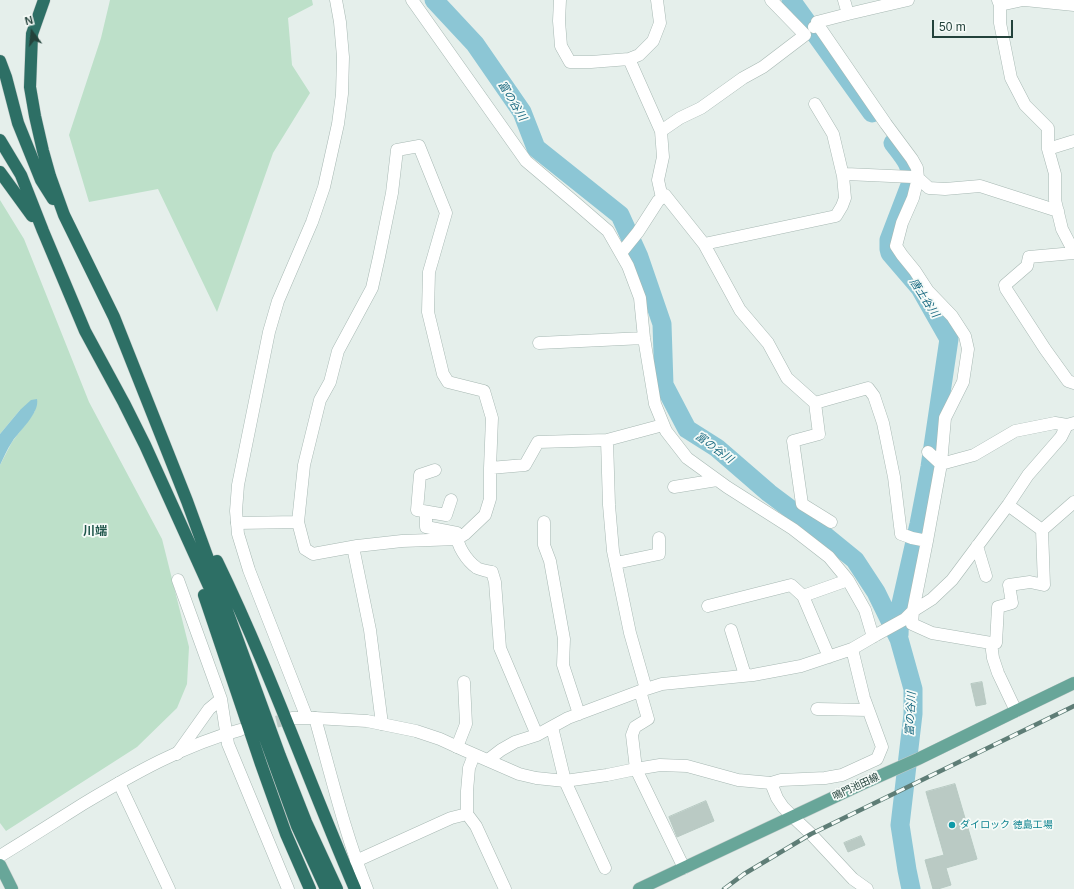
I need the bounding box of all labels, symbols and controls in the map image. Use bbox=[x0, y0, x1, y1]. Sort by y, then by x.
north arrow bbox=[12, 12, 52, 52]
scale bar bbox=[934, 12, 1015, 38]
text: N bbox=[23, 14, 34, 27]
text: 50 m bbox=[939, 20, 966, 34]
water label: 富の谷川 bbox=[495, 79, 529, 123]
water label: 唐土谷川 bbox=[906, 276, 942, 320]
water label: 富の谷川 bbox=[692, 430, 736, 466]
district label: 川端 bbox=[83, 525, 107, 539]
water label: 富の谷川 bbox=[903, 692, 919, 736]
street label: 鳴門池田線 bbox=[831, 771, 881, 803]
place label: ダイロック 徳島工場 bbox=[960, 819, 1053, 831]
marker: ダイロック 徳島工場 bbox=[947, 820, 957, 830]

